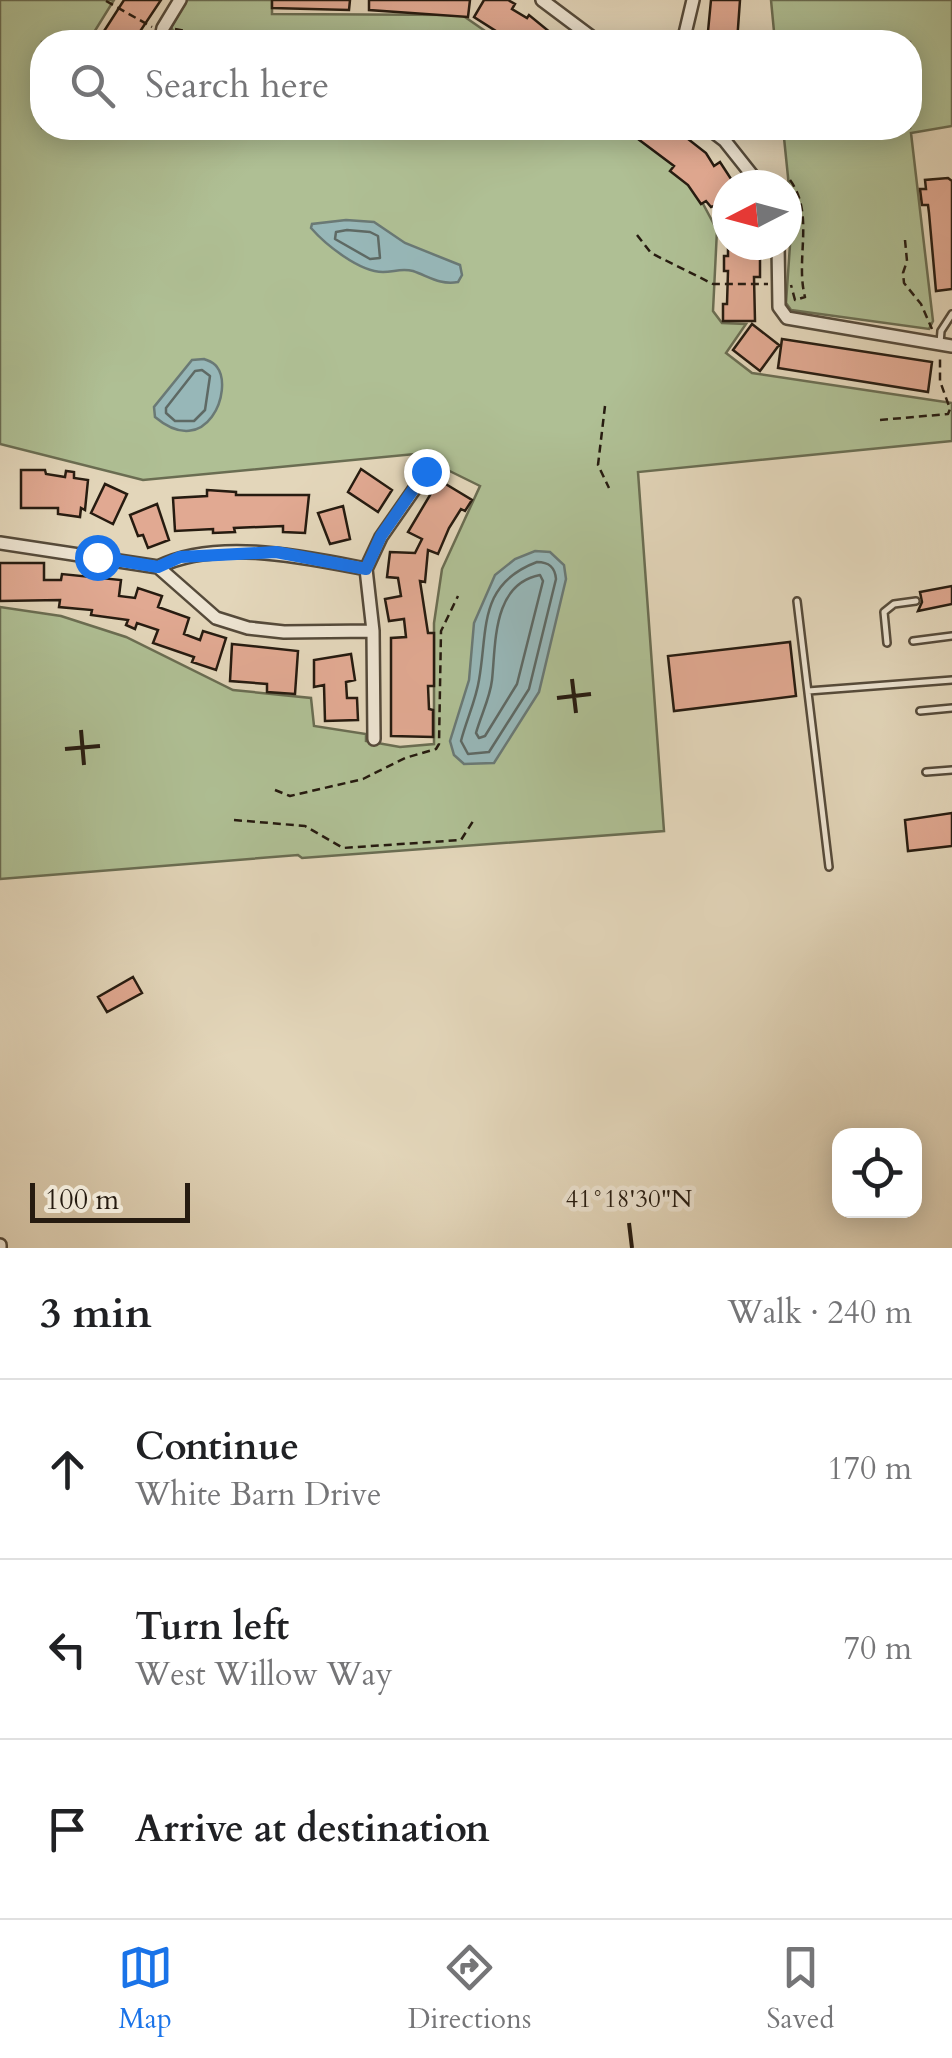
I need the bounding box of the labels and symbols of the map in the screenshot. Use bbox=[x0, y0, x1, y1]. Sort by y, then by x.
north arrow bbox=[712, 170, 802, 260]
route end bbox=[404, 449, 450, 495]
route start bbox=[75, 535, 121, 581]
scale bar bbox=[30, 1178, 190, 1222]
text: 41°18'30"N bbox=[566, 1182, 692, 1216]

